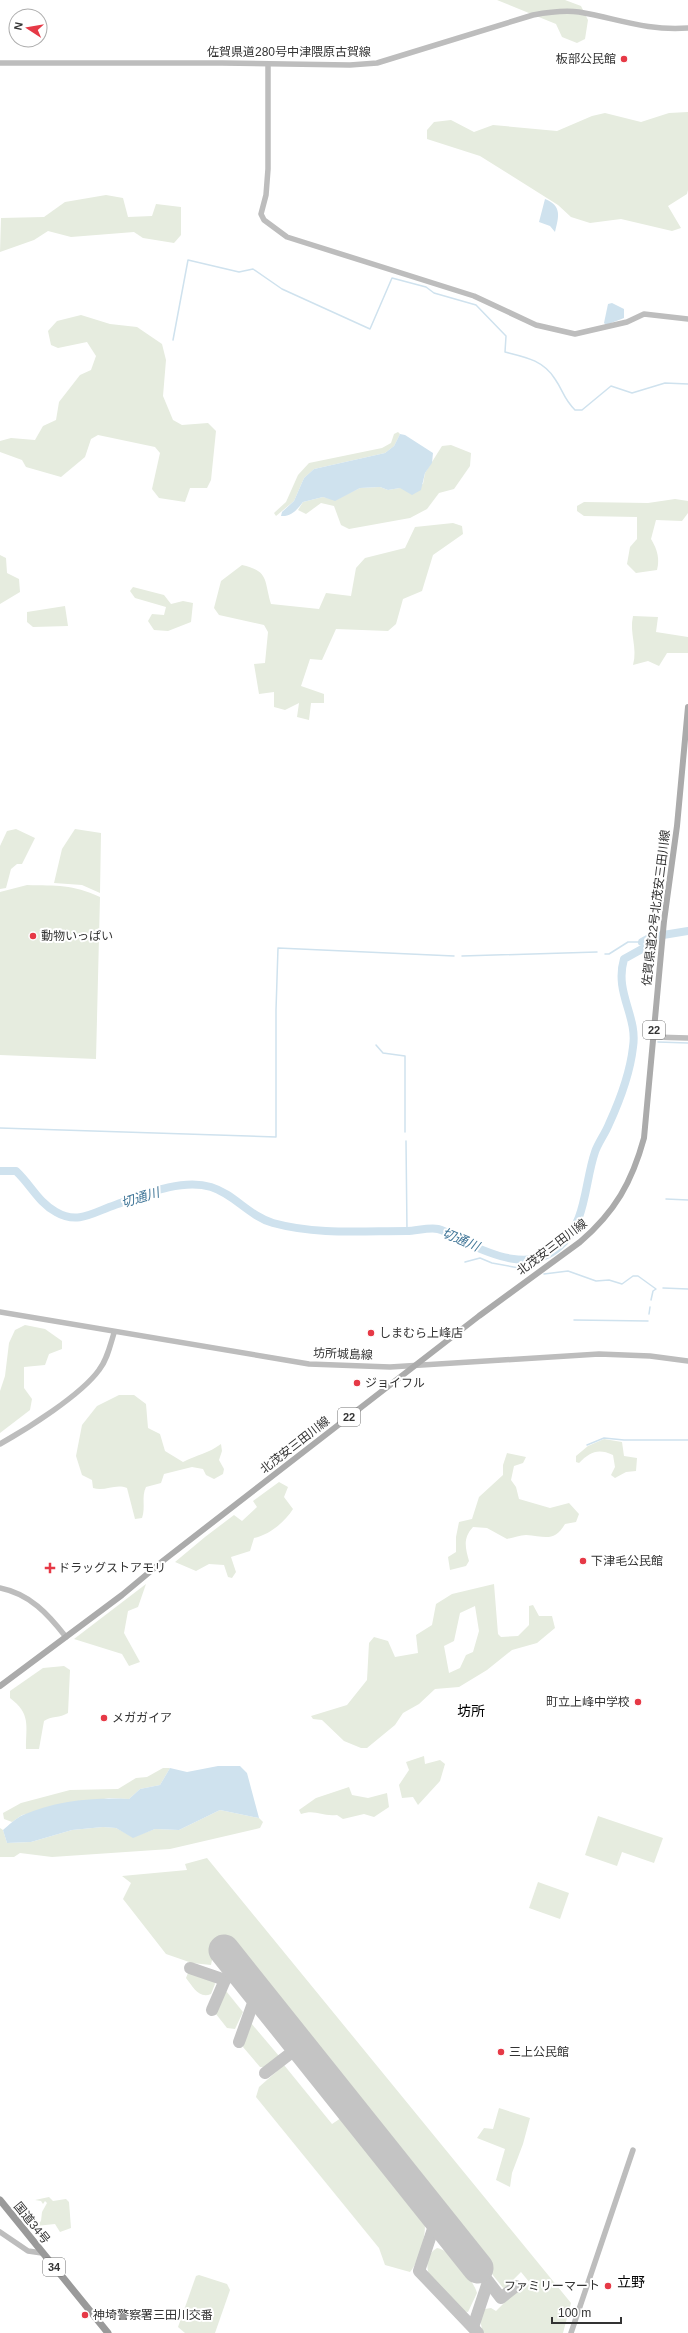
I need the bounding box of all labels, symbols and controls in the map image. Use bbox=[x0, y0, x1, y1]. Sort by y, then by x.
north arrow bbox=[8, 8, 48, 48]
text: N bbox=[12, 21, 25, 31]
street label: 佐賀県道280号中津隈原古賀線 bbox=[207, 45, 371, 59]
place label: 板部公民館 bbox=[556, 52, 616, 66]
marker: 板部公民館 bbox=[619, 54, 629, 64]
street label: 佐賀県道22号北茂安三田川線 bbox=[639, 829, 673, 987]
place label: 動物いっぱい bbox=[41, 929, 113, 943]
marker: 動物いっぱい bbox=[28, 931, 38, 941]
road number: 22 bbox=[643, 1021, 665, 1039]
water label: 切通川 bbox=[119, 1184, 163, 1210]
street label: 北茂安三田川線 bbox=[514, 1216, 590, 1278]
water label: 切通川 bbox=[440, 1225, 484, 1255]
place label: しまむら上峰店 bbox=[379, 1326, 463, 1340]
marker: しまむら上峰店 bbox=[366, 1328, 376, 1338]
street label: 坊所城島線 bbox=[313, 1346, 373, 1362]
place label: ジョイフル bbox=[365, 1376, 425, 1390]
marker: ジョイフル bbox=[352, 1378, 362, 1388]
road number: 22 bbox=[338, 1408, 360, 1426]
street label: 北茂安三田川線 bbox=[258, 1414, 332, 1476]
place label: 下津毛公民館 bbox=[591, 1554, 663, 1568]
marker: 下津毛公民館 bbox=[578, 1556, 588, 1566]
place label: ドラッグストアモリ bbox=[58, 1561, 166, 1575]
marker: ドラッグストアモリ bbox=[45, 1563, 55, 1573]
place label: 町立上峰中学校 bbox=[546, 1695, 630, 1709]
marker: 町立上峰中学校 bbox=[633, 1697, 643, 1707]
district label: 坊所 bbox=[457, 1703, 485, 1719]
place label: メガガイア bbox=[112, 1711, 172, 1725]
marker: メガガイア bbox=[99, 1713, 109, 1723]
place label: 三上公民館 bbox=[509, 2045, 569, 2059]
marker: 三上公民館 bbox=[496, 2047, 506, 2057]
street label: 国道34号 bbox=[11, 2199, 53, 2247]
road number: 34 bbox=[43, 2258, 65, 2276]
district label: 立野 bbox=[617, 2274, 645, 2290]
place label: ファミリーマート bbox=[504, 2279, 600, 2293]
marker: ファミリーマート bbox=[603, 2281, 613, 2291]
scale bar bbox=[552, 2299, 621, 2325]
text: 100 m bbox=[558, 2306, 591, 2320]
place label: 神埼警察署三田川交番 bbox=[93, 2308, 213, 2322]
marker: 神埼警察署三田川交番 bbox=[80, 2310, 90, 2320]

